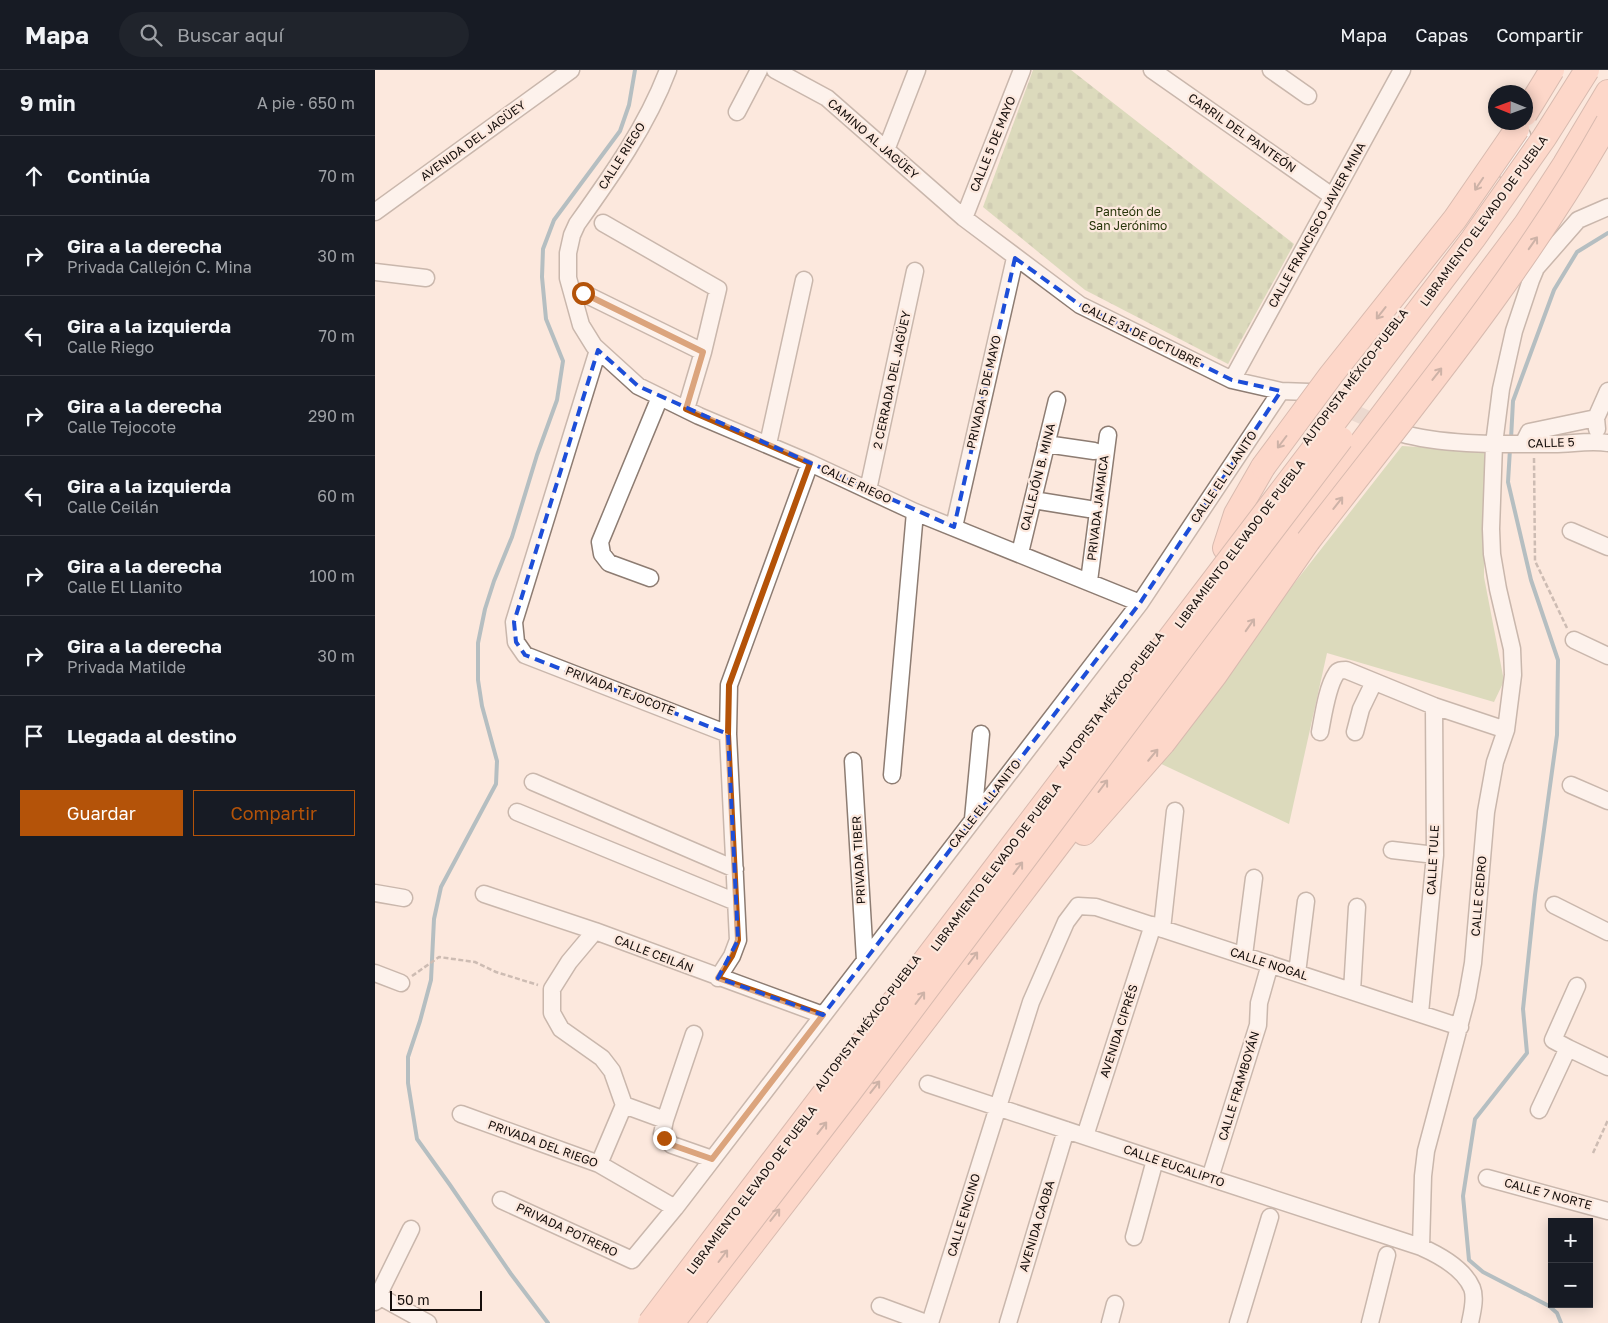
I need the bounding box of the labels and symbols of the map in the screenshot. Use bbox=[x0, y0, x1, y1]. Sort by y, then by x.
north arrow bbox=[1488, 85, 1533, 130]
street label: CARRIL DEL PANTEÓN bbox=[1185, 90, 1299, 176]
street label: CALLE 5 DE MAYO bbox=[966, 94, 1019, 194]
street label: CAMINO AL JAGÜEY bbox=[825, 95, 922, 182]
street label: AVENIDA DEL JAGÜEY bbox=[417, 97, 529, 184]
street label: CALLE RIEGO bbox=[595, 119, 648, 192]
street label: LIBRAMIENTO ELEVADO DE PUEBLA bbox=[1417, 132, 1551, 309]
street label: CALLE FRANCISCO JAVIER MINA bbox=[1265, 139, 1368, 310]
one-way arrow bbox=[1474, 177, 1485, 191]
park label: Panteón de San Jerónimo bbox=[1089, 204, 1167, 233]
one-way arrow bbox=[1528, 236, 1538, 250]
route start bbox=[572, 282, 595, 305]
street label: CALLE 31 DE OCTUBRE bbox=[1079, 299, 1203, 370]
street label: AUTOPISTA MÉXICO-PUEBLA bbox=[1298, 305, 1411, 448]
one-way arrow bbox=[1376, 306, 1386, 320]
street label: 2 CERRADA DEL JAGÜEY bbox=[870, 309, 914, 450]
street label: PRIVADA 5 DE MAYO bbox=[963, 334, 1004, 450]
one-way arrow bbox=[1432, 368, 1443, 381]
street label: CALLEJÓN B. MINA bbox=[1017, 422, 1058, 532]
street label: CALLE EL LLANITO bbox=[1187, 428, 1260, 526]
street label: CALLE 5 bbox=[1527, 434, 1575, 451]
one-way arrow bbox=[1277, 435, 1287, 449]
street label: PRIVADA JAMAICA bbox=[1084, 454, 1111, 562]
street label: LIBRAMIENTO ELEVADO DE PUEBLA bbox=[1171, 456, 1308, 631]
street label: CALLE RIEGO bbox=[818, 461, 894, 507]
one-way arrow bbox=[1333, 497, 1344, 510]
one-way arrow bbox=[1245, 618, 1255, 632]
street label: AUTOPISTA MÉXICO-PUEBLA bbox=[1054, 628, 1167, 771]
street label: PRIVADA TEJOCOTE bbox=[563, 663, 677, 718]
one-way arrow bbox=[1147, 748, 1158, 761]
street label: CALLE EL LLANITO bbox=[945, 756, 1024, 851]
street label: LIBRAMIENTO ELEVADO DE PUEBLA bbox=[927, 779, 1064, 954]
one-way arrow bbox=[1098, 779, 1108, 793]
street label: PRIVADA TIBER bbox=[849, 815, 868, 905]
street label: CALLE TULE bbox=[1423, 824, 1442, 895]
street label: CALLE CEDRO bbox=[1468, 855, 1490, 937]
one-way arrow bbox=[1013, 861, 1023, 875]
street label: CALLE CEILÁN bbox=[612, 932, 696, 976]
street label: CALLE NOGAL bbox=[1228, 944, 1310, 983]
street label: AUTOPISTA MÉXICO-PUEBLA bbox=[811, 951, 924, 1094]
one-way arrow bbox=[968, 951, 978, 965]
street label: AVENIDA CIPRÉS bbox=[1096, 982, 1141, 1079]
one-way arrow bbox=[915, 991, 925, 1005]
street label: CALLE FRAMBOYÁN bbox=[1215, 1029, 1262, 1142]
one-way arrow bbox=[869, 1081, 880, 1094]
street label: LIBRAMIENTO ELEVADO DE PUEBLA bbox=[683, 1102, 820, 1277]
street label: PRIVADA DEL RIEGO bbox=[486, 1117, 600, 1170]
one-way arrow bbox=[817, 1122, 828, 1135]
route end bbox=[653, 1127, 676, 1150]
street label: CALLE EUCALIPTO bbox=[1121, 1141, 1227, 1190]
street label: CALLE ENCINO bbox=[944, 1171, 983, 1258]
street label: CALLE 7 NORTE bbox=[1503, 1175, 1594, 1212]
street label: AVENIDA CAOBA bbox=[1015, 1178, 1058, 1273]
street label: PRIVADA POTRERO bbox=[514, 1199, 621, 1260]
one-way arrow bbox=[770, 1208, 780, 1222]
one-way arrow bbox=[718, 1249, 728, 1263]
scale bar bbox=[390, 1288, 483, 1311]

